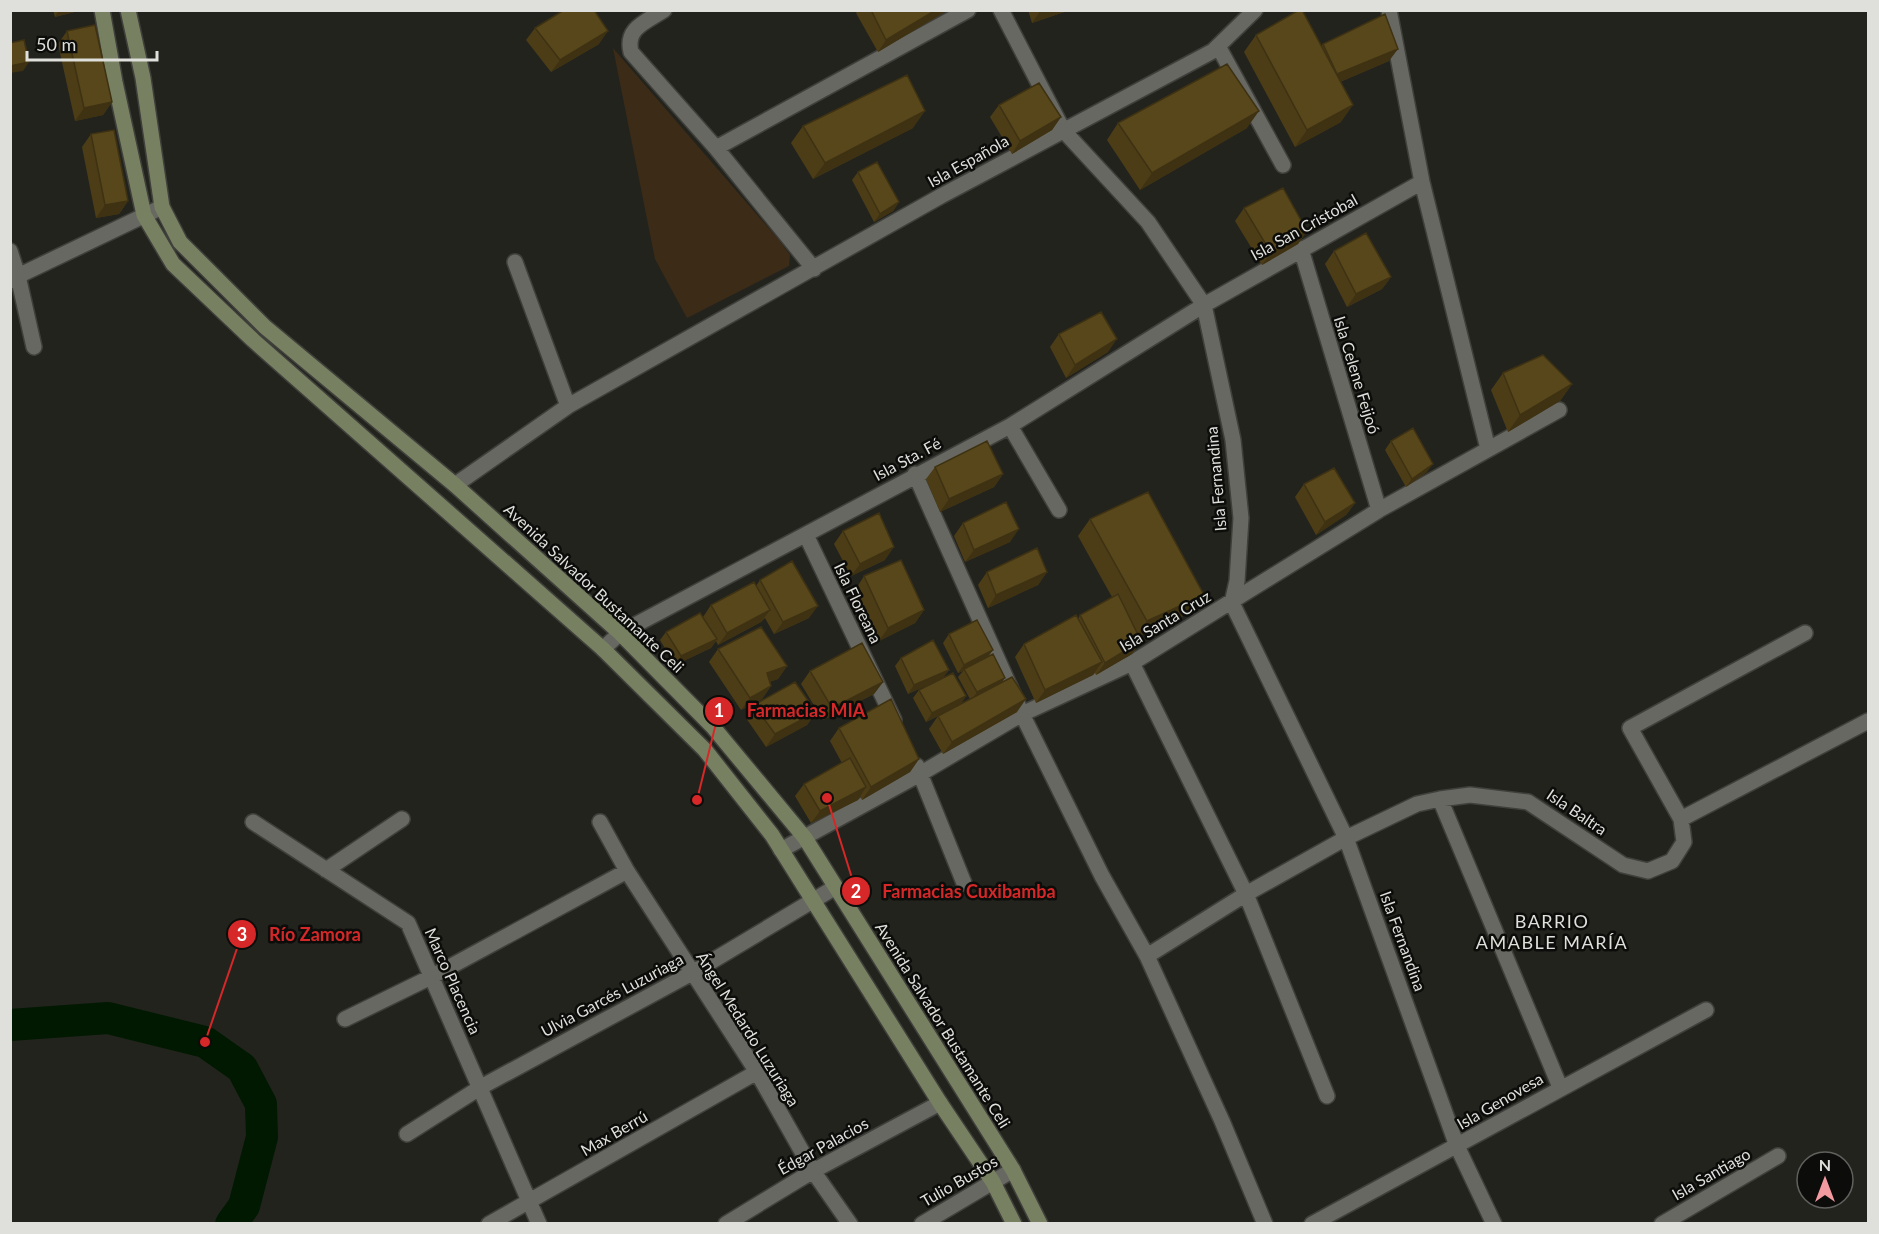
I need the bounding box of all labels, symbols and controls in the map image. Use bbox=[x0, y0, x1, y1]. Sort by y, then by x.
scale bar bbox=[27, 24, 158, 62]
text: 50 m bbox=[36, 33, 76, 55]
street label: Isla Española bbox=[924, 131, 1012, 191]
street label: Isla San Cristobal bbox=[1247, 189, 1361, 264]
street label: Isla Celene Feijoó bbox=[1331, 314, 1384, 436]
street label: Isla Fernandina bbox=[1201, 426, 1230, 532]
street label: Isla Sta. Fé bbox=[870, 433, 944, 484]
street label: Avenida Salvador Bustamante Celi bbox=[501, 499, 688, 676]
street label: Isla Floreana bbox=[831, 559, 886, 646]
street label: Isla Santa Cruz bbox=[1116, 586, 1214, 655]
callout: Farmacias MIA bbox=[704, 693, 877, 729]
text: 1 bbox=[714, 699, 724, 721]
text: Farmacias MIA bbox=[747, 699, 866, 721]
street label: Isla Baltra bbox=[1544, 785, 1611, 839]
callout: Farmacias Cuxibamba bbox=[841, 873, 1068, 909]
text: 2 bbox=[851, 880, 861, 902]
text: Farmacias Cuxibamba bbox=[882, 880, 1056, 902]
street label: Isla Fernandina bbox=[1377, 888, 1430, 993]
district label: BARRIO AMABLE MARÍA bbox=[1476, 910, 1628, 953]
callout: Río Zamora bbox=[227, 916, 373, 952]
street label: Avenida Salvador Bustamante Celi bbox=[872, 918, 1015, 1131]
text: 3 bbox=[237, 923, 247, 945]
text: Río Zamora bbox=[269, 923, 361, 945]
street label: Marco Placencia bbox=[422, 925, 485, 1037]
street label: Ángel Medardo Luzuriaga bbox=[693, 948, 804, 1109]
street label: Ulvia Garcés Luzuriaga bbox=[537, 949, 686, 1040]
street label: Isla Genovesa bbox=[1453, 1068, 1546, 1133]
street label: Max Berrú bbox=[577, 1106, 650, 1159]
street label: Édgar Palacios bbox=[774, 1113, 871, 1178]
street label: Isla Santiago bbox=[1668, 1143, 1753, 1204]
north arrow bbox=[1795, 1150, 1855, 1210]
street label: Tulio Bustos bbox=[917, 1151, 1000, 1210]
text: N bbox=[1819, 1155, 1831, 1174]

